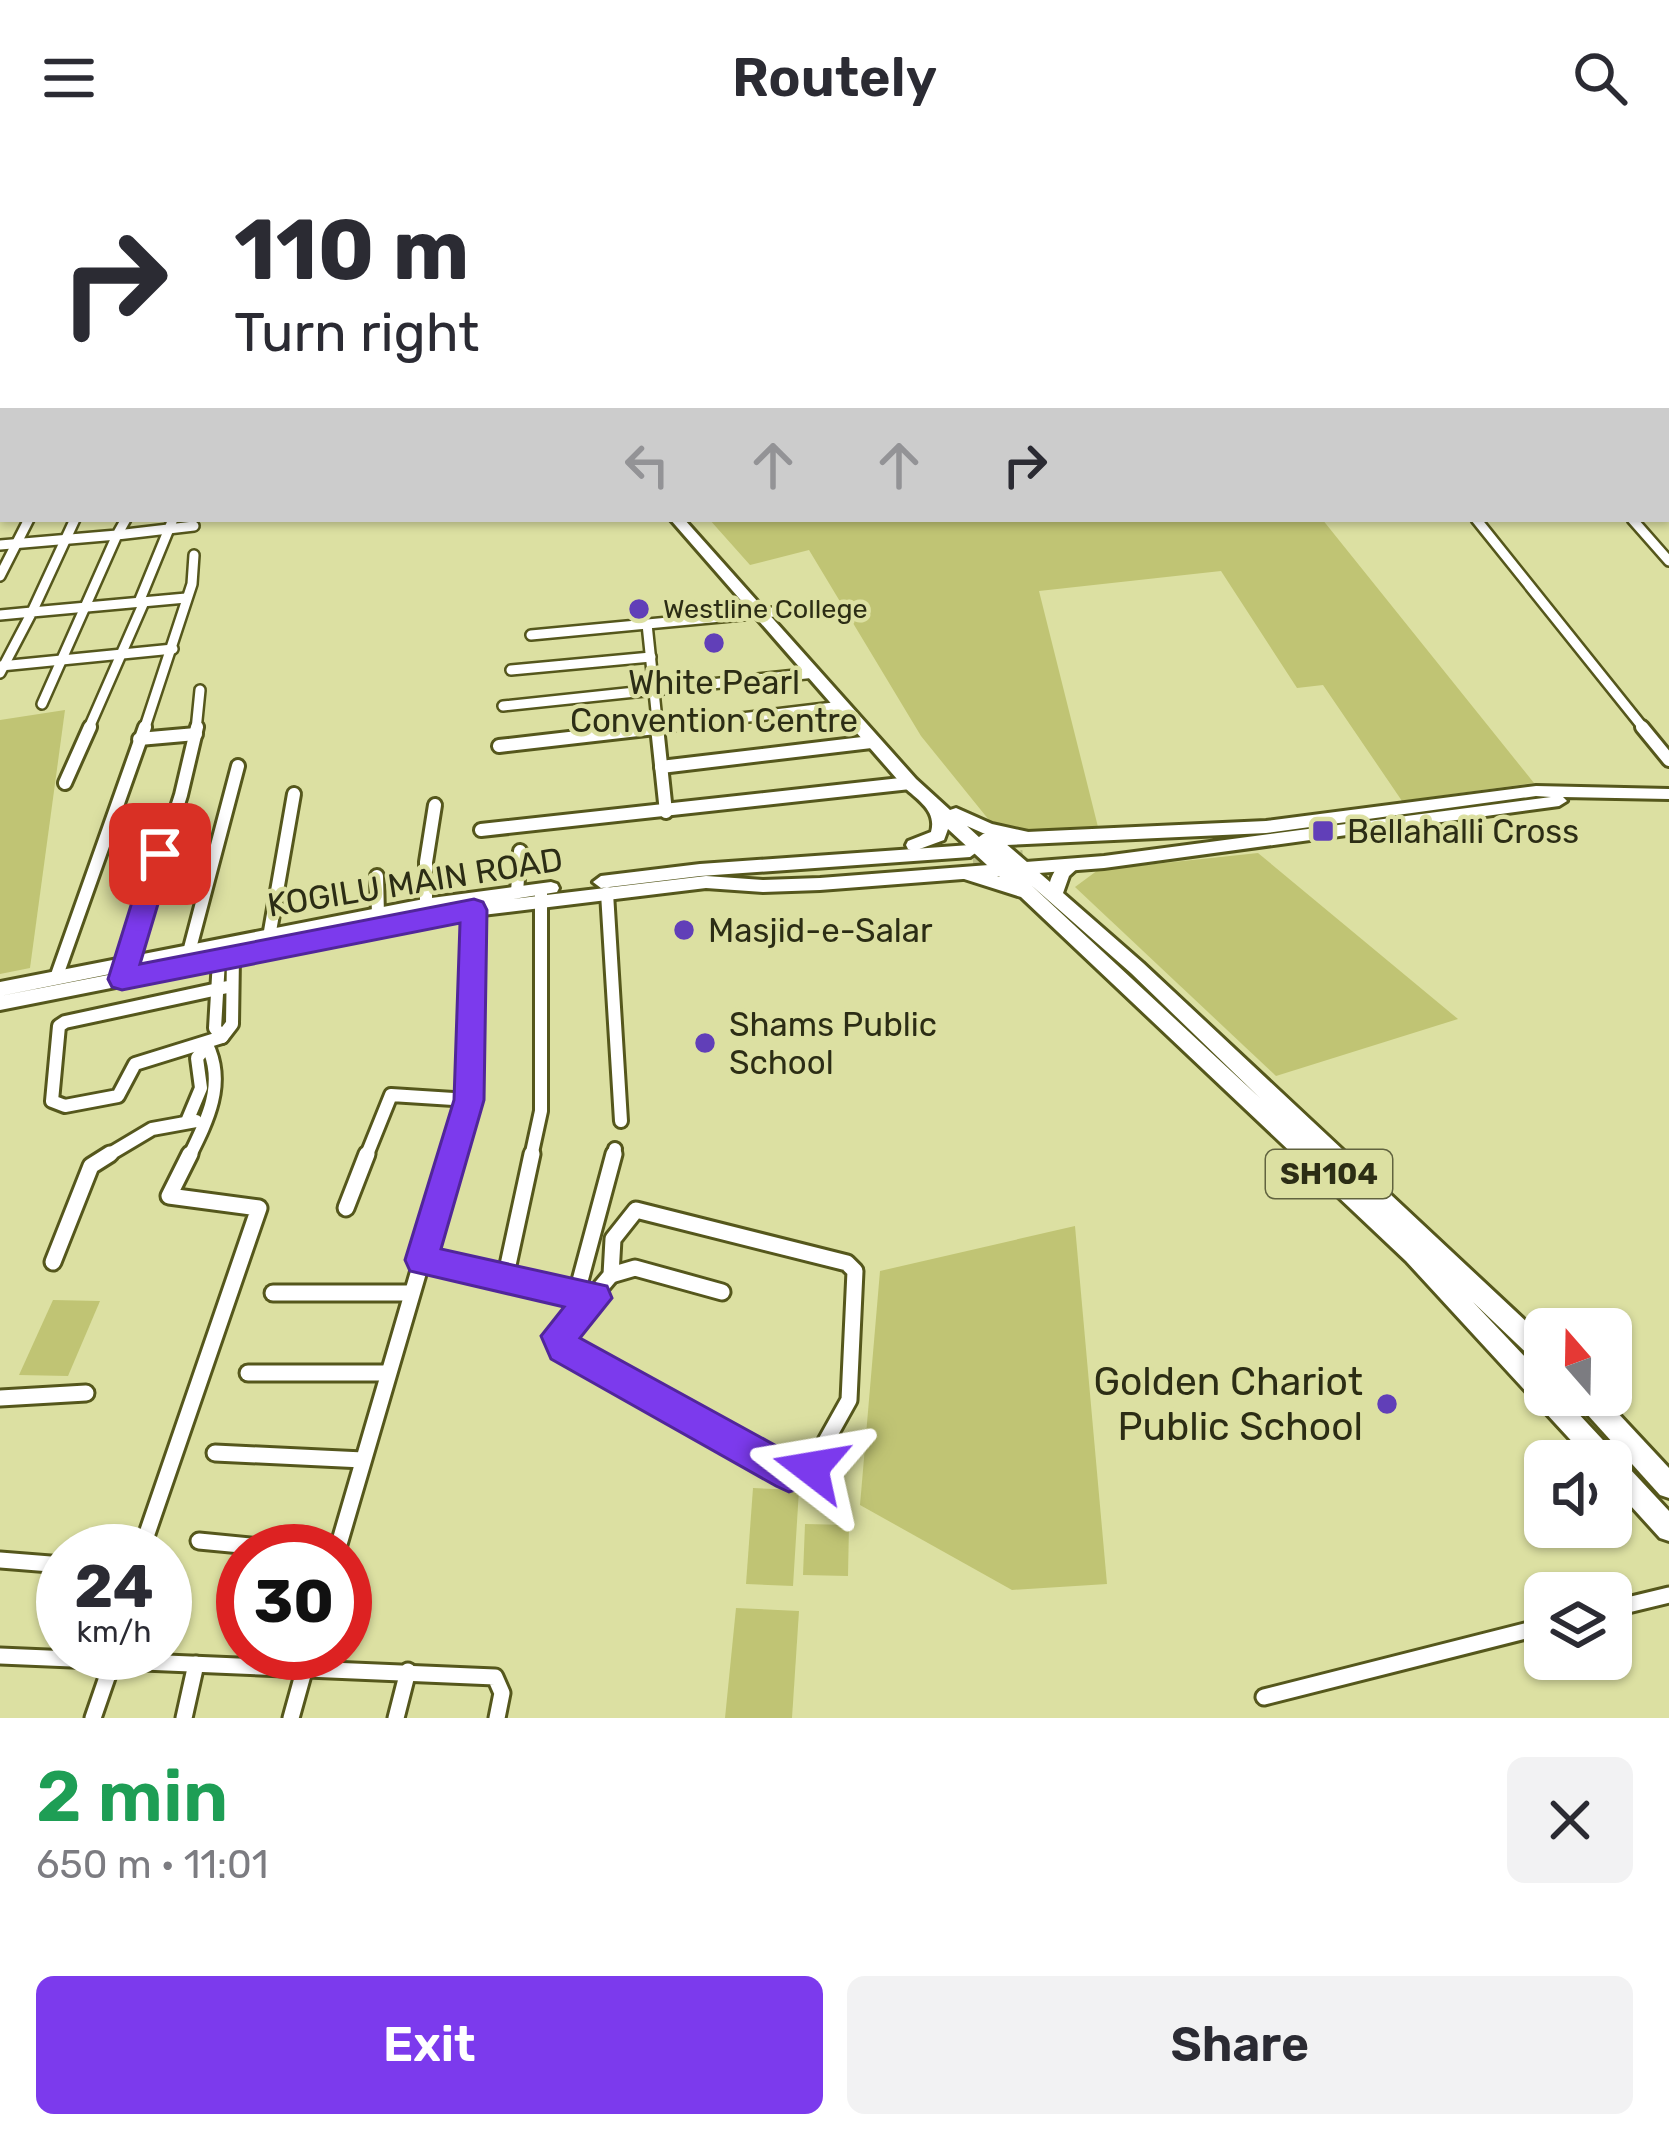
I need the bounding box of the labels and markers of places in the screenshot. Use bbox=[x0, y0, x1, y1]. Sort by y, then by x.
place label: Westline College bbox=[663, 593, 868, 625]
marker: Westline College bbox=[626, 596, 652, 622]
marker: White Pearl Convention Centre bbox=[701, 630, 727, 656]
place label: White Pearl Convention Centre bbox=[570, 663, 858, 740]
pin bbox=[109, 803, 211, 905]
place label: Bellahalli Cross bbox=[1347, 812, 1579, 851]
marker: Bellahalli Cross bbox=[1310, 818, 1336, 844]
place label: Masjid-e-Salar bbox=[708, 911, 933, 950]
marker: Masjid-e-Salar bbox=[671, 917, 697, 943]
place label: Shams Public School bbox=[729, 1005, 937, 1082]
marker: Shams Public School bbox=[692, 1030, 718, 1056]
place label: Golden Chariot Public School bbox=[1093, 1359, 1363, 1450]
marker: Golden Chariot Public School bbox=[1374, 1391, 1400, 1417]

